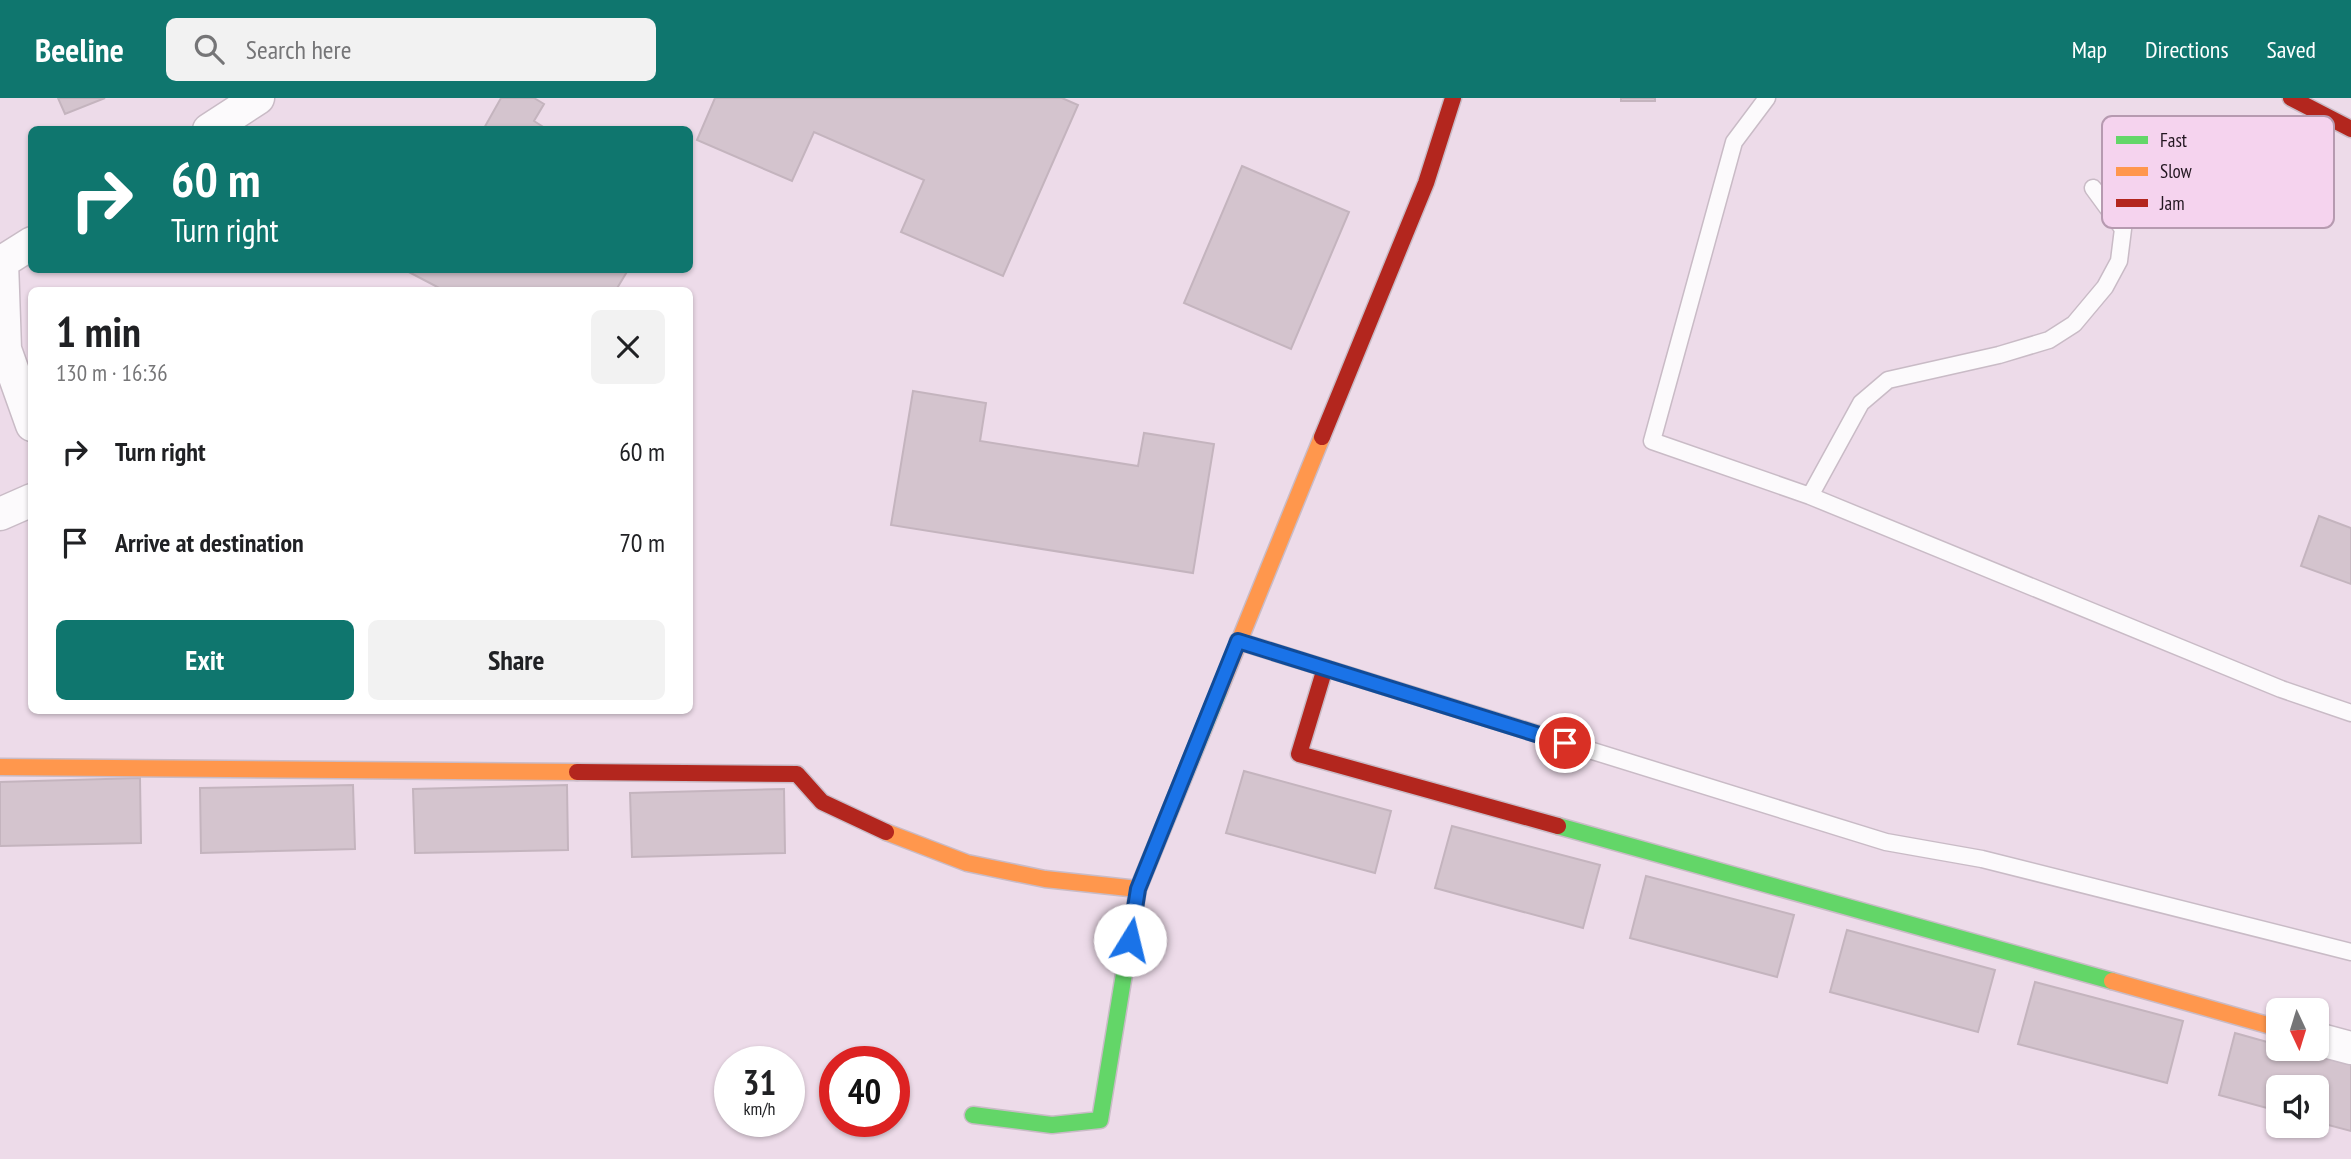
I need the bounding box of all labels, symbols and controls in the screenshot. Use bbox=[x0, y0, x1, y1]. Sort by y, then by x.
search box bbox=[166, 18, 656, 81]
text: Beeline bbox=[35, 28, 124, 71]
icon: search bbox=[190, 30, 228, 68]
text: Search here bbox=[246, 33, 351, 66]
text: Map bbox=[2072, 34, 2107, 65]
text: Directions bbox=[2145, 34, 2229, 65]
text: Saved bbox=[2267, 34, 2316, 65]
legend bbox=[2102, 116, 2334, 228]
text: Fast bbox=[2160, 128, 2188, 152]
text: 60 m bbox=[171, 147, 260, 211]
icon: right bbox=[56, 154, 147, 245]
text: Slow bbox=[2160, 159, 2193, 183]
text: Jam bbox=[2159, 191, 2185, 215]
text: Turn right bbox=[171, 209, 279, 251]
text: 1 min bbox=[56, 304, 141, 359]
button: close bbox=[591, 310, 665, 384]
text: 130 m · 16:36 bbox=[56, 358, 168, 387]
icon: right bbox=[56, 433, 94, 471]
text: Turn right bbox=[115, 435, 206, 468]
text: 60 m bbox=[619, 435, 665, 468]
icon: arrive bbox=[56, 524, 94, 562]
text: Arrive at destination bbox=[115, 526, 304, 559]
text: 70 m bbox=[619, 526, 665, 559]
button: Exit bbox=[56, 620, 354, 700]
button: Share bbox=[368, 620, 665, 700]
pin bbox=[1535, 713, 1595, 773]
icon: arrive bbox=[1546, 724, 1584, 762]
position arrow bbox=[1093, 903, 1167, 977]
north arrow bbox=[2266, 998, 2329, 1060]
map controls bbox=[2266, 998, 2329, 1138]
speed limit sign: 40 bbox=[819, 1046, 910, 1137]
text: 31 bbox=[743, 1059, 776, 1105]
button: sound bbox=[2266, 1075, 2329, 1138]
text: km/h bbox=[744, 1097, 775, 1120]

